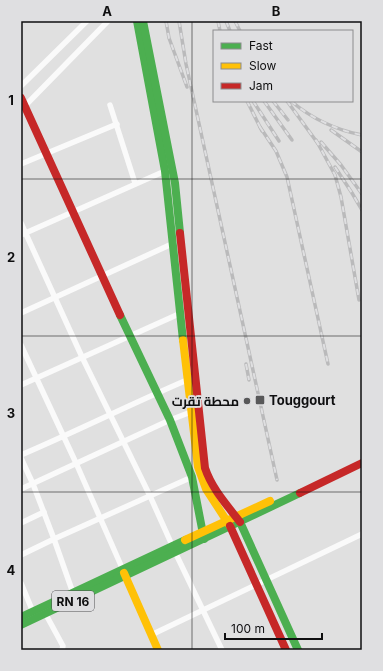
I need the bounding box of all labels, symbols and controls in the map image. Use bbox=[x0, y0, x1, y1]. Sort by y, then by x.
text: A bbox=[102, 3, 112, 19]
text: B bbox=[272, 3, 281, 19]
legend bbox=[213, 30, 353, 102]
text: Fast bbox=[249, 38, 273, 53]
text: Slow bbox=[249, 58, 277, 73]
text: Jam bbox=[249, 78, 273, 93]
text: 1 bbox=[8, 92, 14, 108]
text: 2 bbox=[7, 249, 15, 265]
place label: Touggourt bbox=[269, 392, 336, 408]
place label: محطة تقرت bbox=[172, 393, 239, 409]
marker: Touggourt bbox=[254, 394, 266, 406]
marker: محطة تقرت bbox=[242, 396, 252, 406]
text: 3 bbox=[7, 405, 15, 421]
text: 4 bbox=[7, 562, 16, 578]
road number: RN 16 bbox=[52, 591, 94, 611]
scale bar bbox=[225, 615, 322, 641]
text: 100 m bbox=[231, 621, 265, 636]

